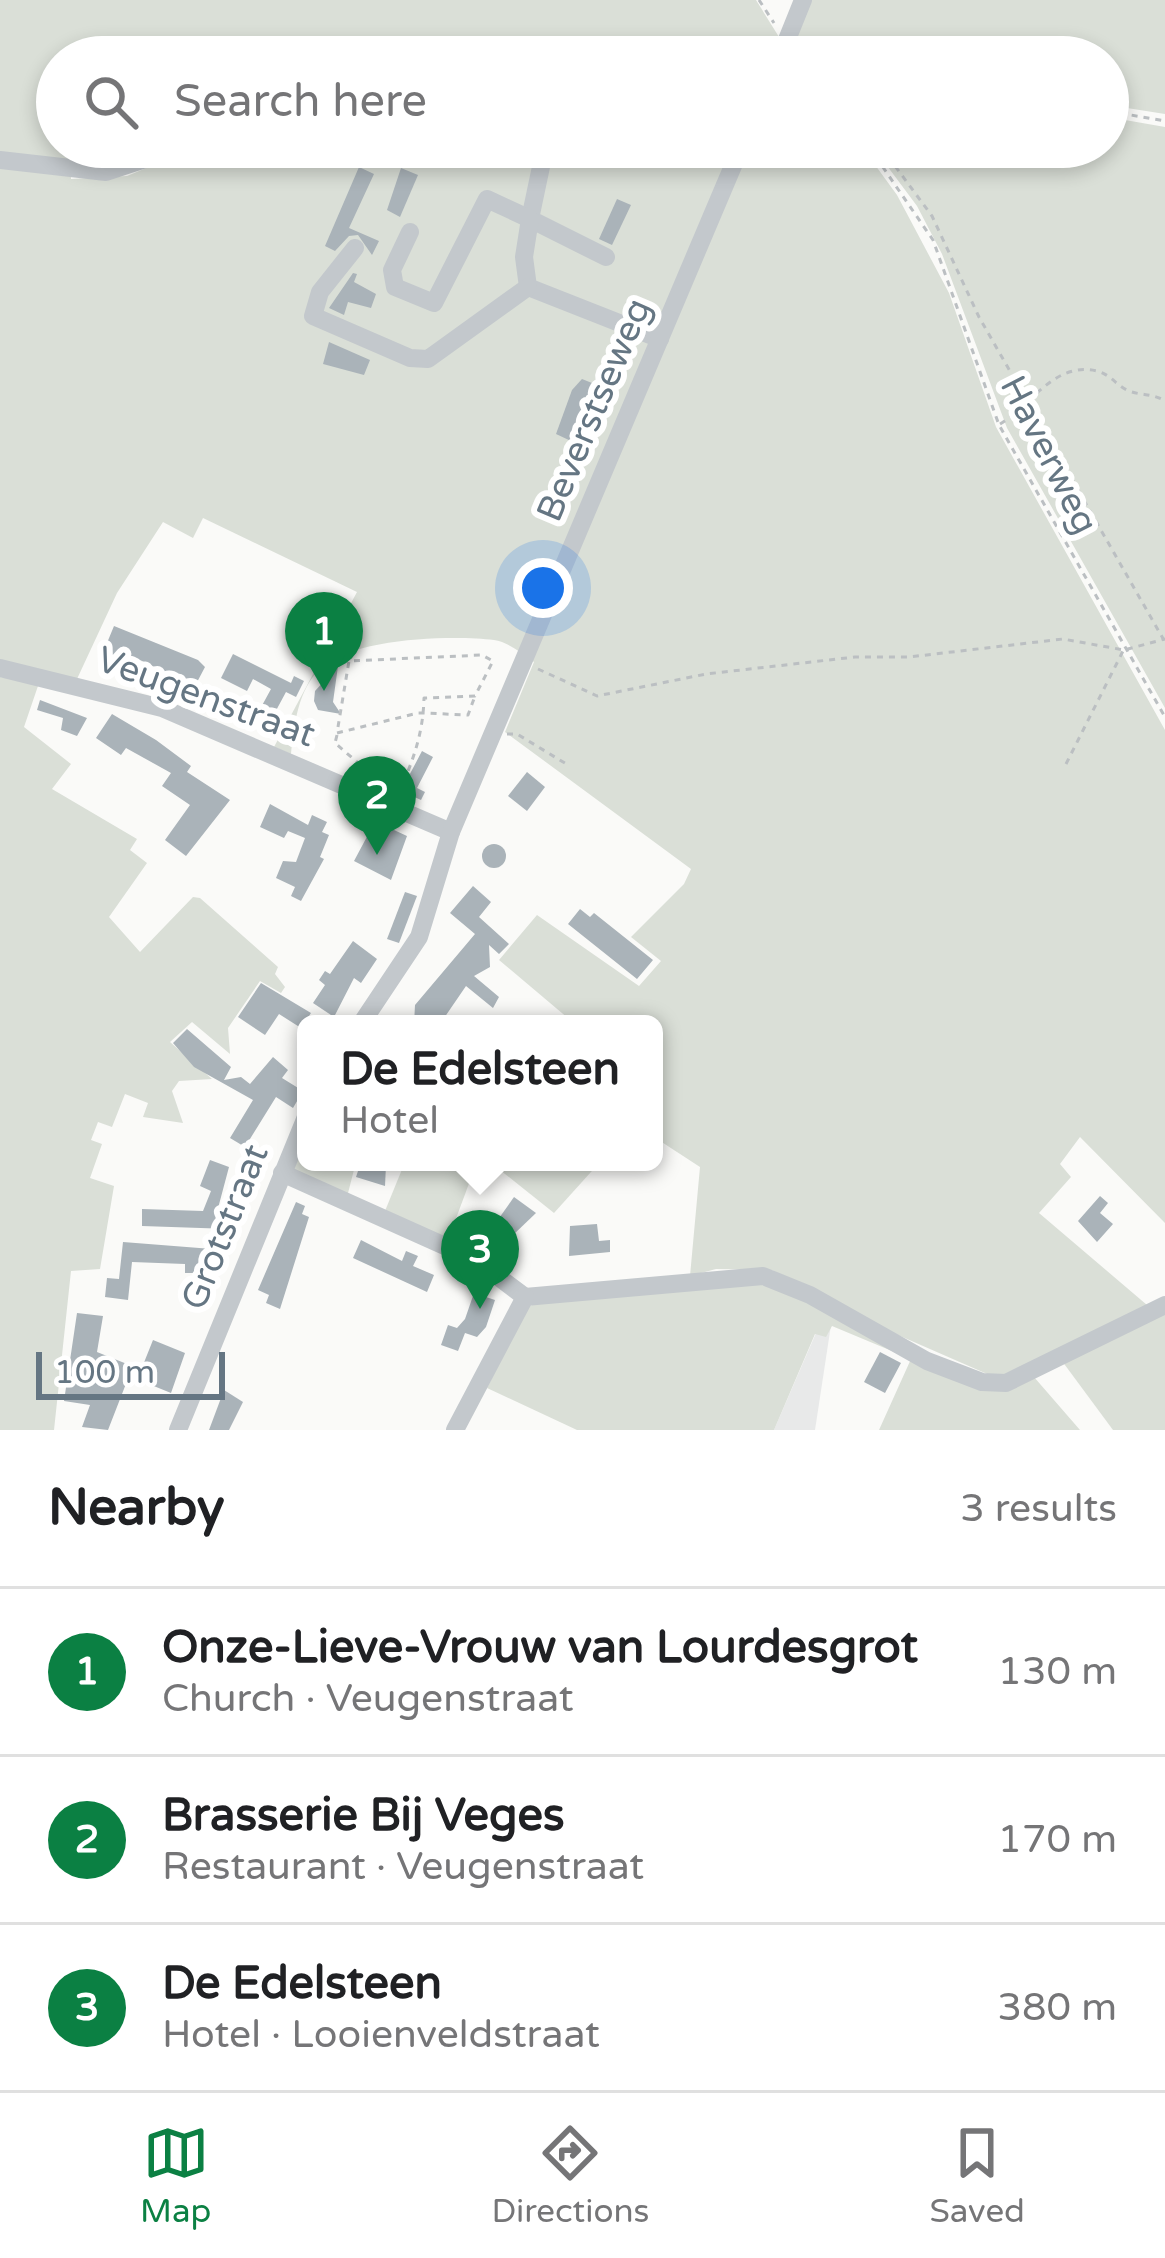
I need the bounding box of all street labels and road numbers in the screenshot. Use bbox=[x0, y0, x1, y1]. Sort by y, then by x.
street label: Beverstseweg bbox=[528, 292, 660, 528]
street label: Haverweg bbox=[991, 369, 1107, 541]
street label: Veugenstraat bbox=[91, 638, 321, 756]
street label: Grotstraat bbox=[172, 1138, 278, 1316]

